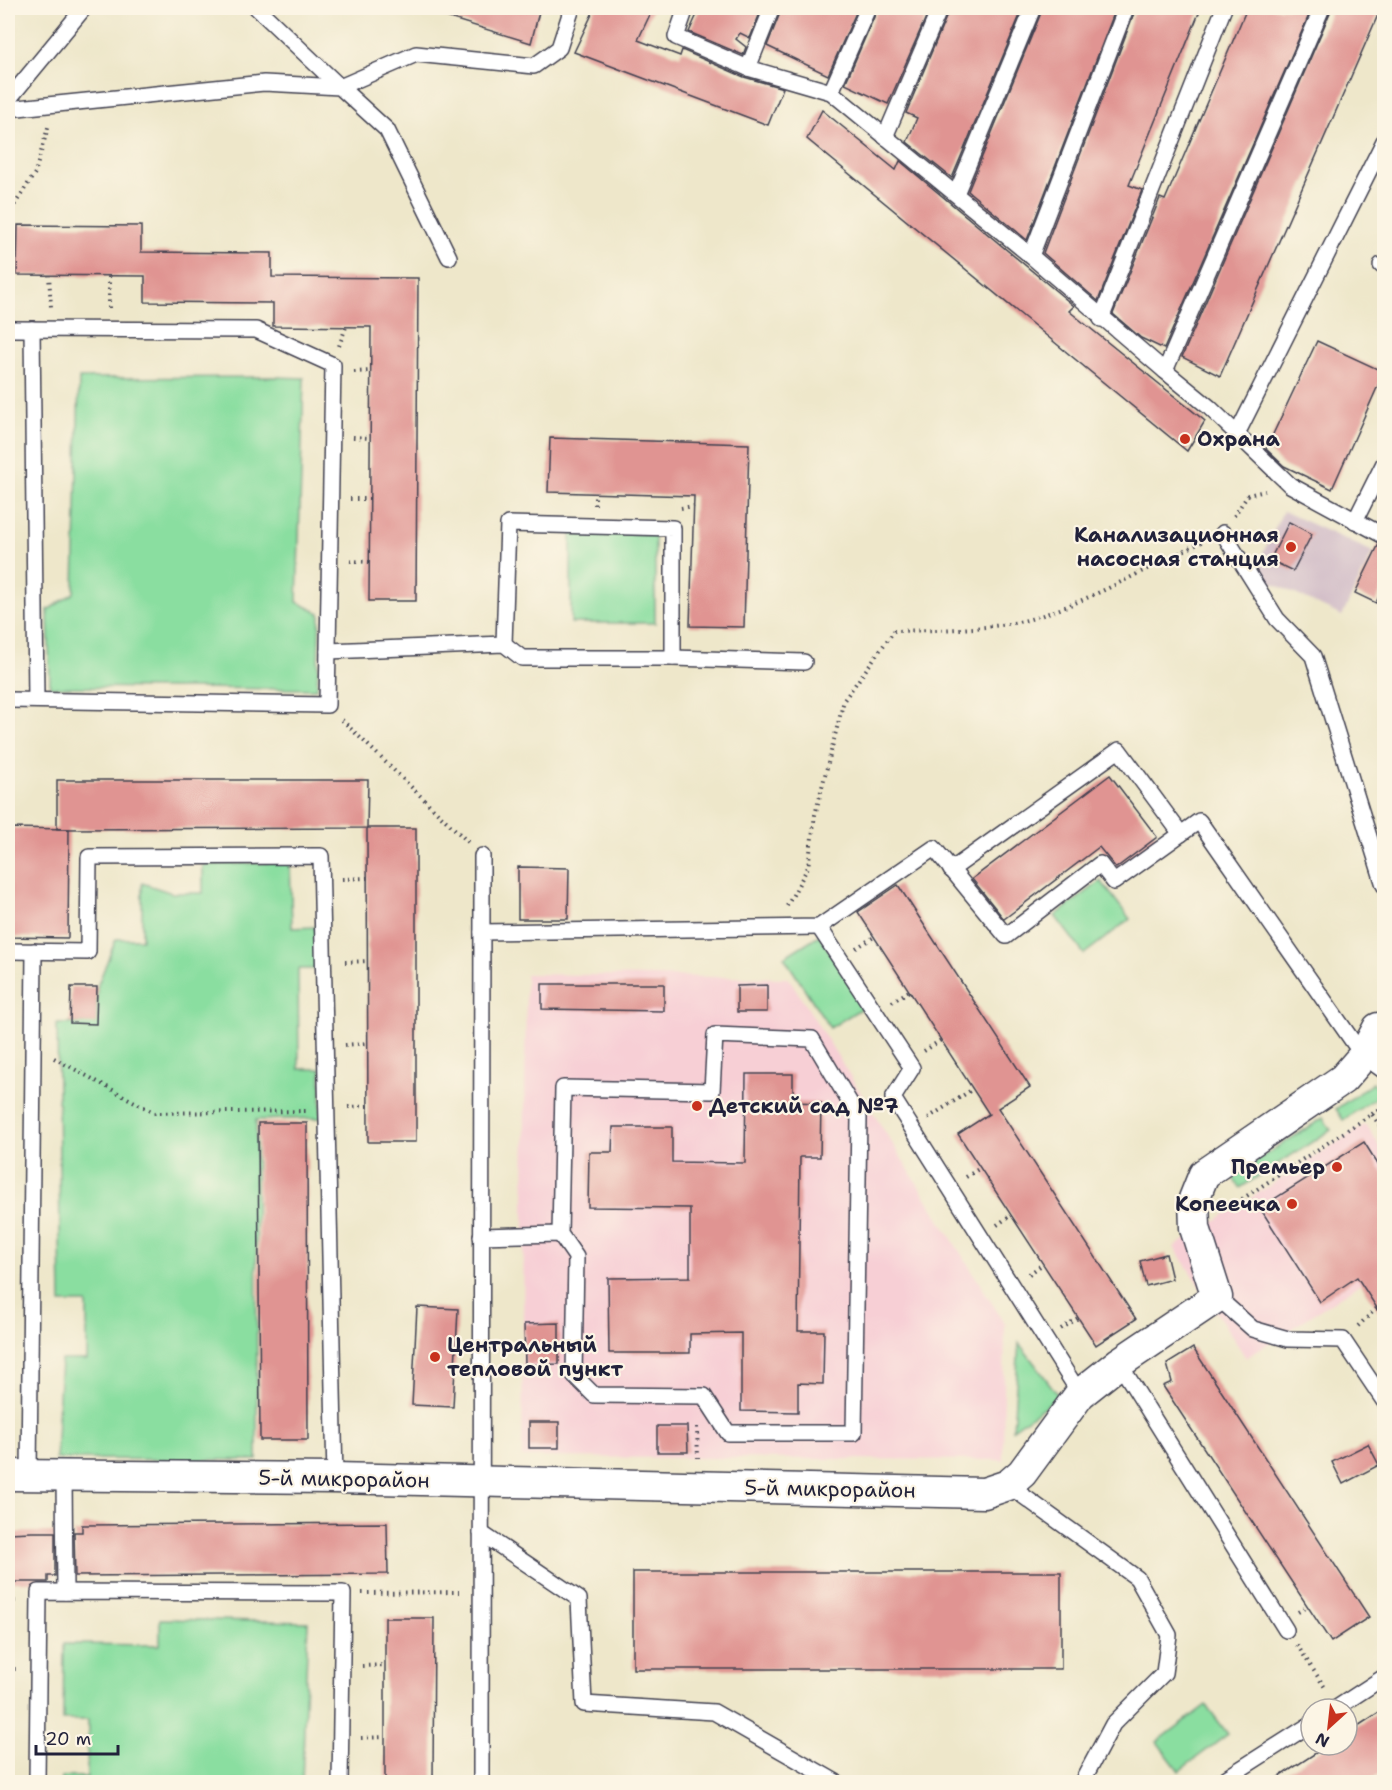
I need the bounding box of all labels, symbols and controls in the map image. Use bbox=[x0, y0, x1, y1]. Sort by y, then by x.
place label: Охрана bbox=[1197, 425, 1280, 453]
marker: Охрана bbox=[1178, 432, 1192, 446]
place label: Канализационная насосная станция bbox=[1074, 521, 1279, 573]
marker: Канализационная насосная станция bbox=[1284, 540, 1298, 554]
place label: Детский сад №7 bbox=[709, 1092, 899, 1120]
marker: Детский сад №7 bbox=[690, 1099, 704, 1113]
place label: Премьер bbox=[1231, 1153, 1325, 1181]
marker: Премьер bbox=[1330, 1160, 1344, 1174]
place label: Копеечка bbox=[1175, 1190, 1281, 1218]
marker: Копеечка bbox=[1285, 1197, 1299, 1211]
place label: Центральный тепловой пункт bbox=[447, 1331, 623, 1383]
marker: Центральный тепловой пункт bbox=[428, 1350, 442, 1364]
street label: 5-й микрорайон bbox=[258, 1464, 430, 1494]
street label: 5-й микрорайон bbox=[744, 1474, 916, 1504]
north arrow bbox=[1299, 1697, 1359, 1757]
scale bar bbox=[36, 1718, 118, 1756]
text: 20 m bbox=[45, 1727, 91, 1751]
text: N bbox=[1312, 1728, 1333, 1752]

